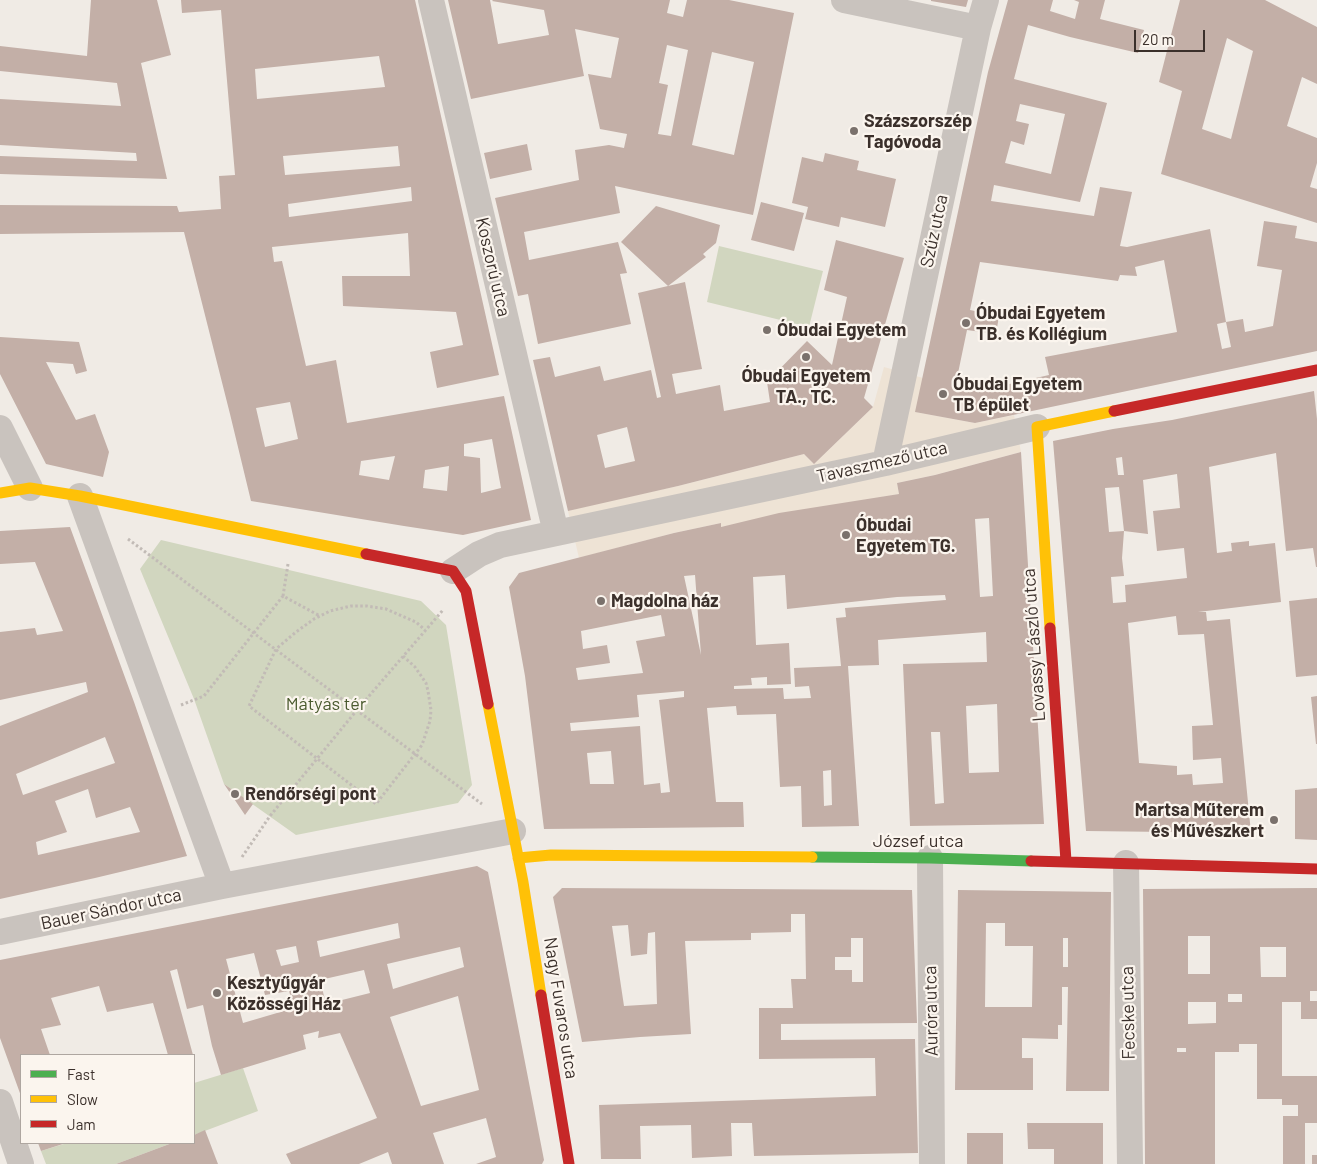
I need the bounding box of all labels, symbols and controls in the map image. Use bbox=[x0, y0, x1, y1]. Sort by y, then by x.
scale bar bbox=[1137, 20, 1208, 52]
text: 20 m bbox=[1142, 30, 1174, 48]
place label: Százszorszép Tagóvoda bbox=[864, 110, 972, 152]
marker: Százszorszép Tagóvoda bbox=[848, 125, 860, 137]
street label: Szűz utca bbox=[916, 192, 952, 270]
street label: Koszorú utca bbox=[471, 215, 515, 319]
place label: Óbudai Egyetem TB. és Kollégium bbox=[976, 302, 1107, 344]
marker: Óbudai Egyetem TB. és Kollégium bbox=[960, 317, 972, 329]
place label: Óbudai Egyetem bbox=[777, 319, 906, 341]
marker: Óbudai Egyetem bbox=[761, 324, 773, 336]
marker: Óbudai Egyetem TA., TC. bbox=[800, 351, 812, 363]
place label: Óbudai Egyetem TA., TC. bbox=[741, 365, 871, 408]
place label: Óbudai Egyetem TB épület bbox=[953, 373, 1082, 416]
marker: Óbudai Egyetem TB épület bbox=[937, 388, 949, 400]
street label: Tavaszmező utca bbox=[815, 436, 949, 488]
place label: Óbudai Egyetem TG. bbox=[856, 514, 956, 556]
marker: Óbudai Egyetem TG. bbox=[840, 529, 852, 541]
street label: Lovassy László utca bbox=[1018, 568, 1050, 722]
place label: Magdolna ház bbox=[611, 590, 719, 612]
marker: Magdolna ház bbox=[595, 595, 607, 607]
park label: Mátyás tér bbox=[286, 693, 366, 715]
place label: Rendőrségi pont bbox=[245, 783, 376, 805]
marker: Rendőrségi pont bbox=[229, 788, 241, 800]
place label: Martsa Műterem és Művészkert bbox=[1135, 799, 1264, 842]
marker: Martsa Műterem és Művészkert bbox=[1268, 814, 1280, 826]
street label: József utca bbox=[873, 830, 963, 852]
street label: Bauer Sándor utca bbox=[39, 884, 183, 934]
street label: Nagy Fuvaros utca bbox=[539, 936, 583, 1080]
street label: Auróra utca bbox=[919, 966, 943, 1056]
street label: Fecske utca bbox=[1116, 966, 1140, 1060]
place label: Kesztyűgyár Közösségi Ház bbox=[227, 972, 341, 1014]
marker: Kesztyűgyár Közösségi Ház bbox=[211, 987, 223, 999]
legend bbox=[20, 1054, 195, 1144]
text: Fast bbox=[67, 1065, 95, 1083]
text: Slow bbox=[67, 1090, 98, 1108]
text: Jam bbox=[67, 1115, 96, 1133]

